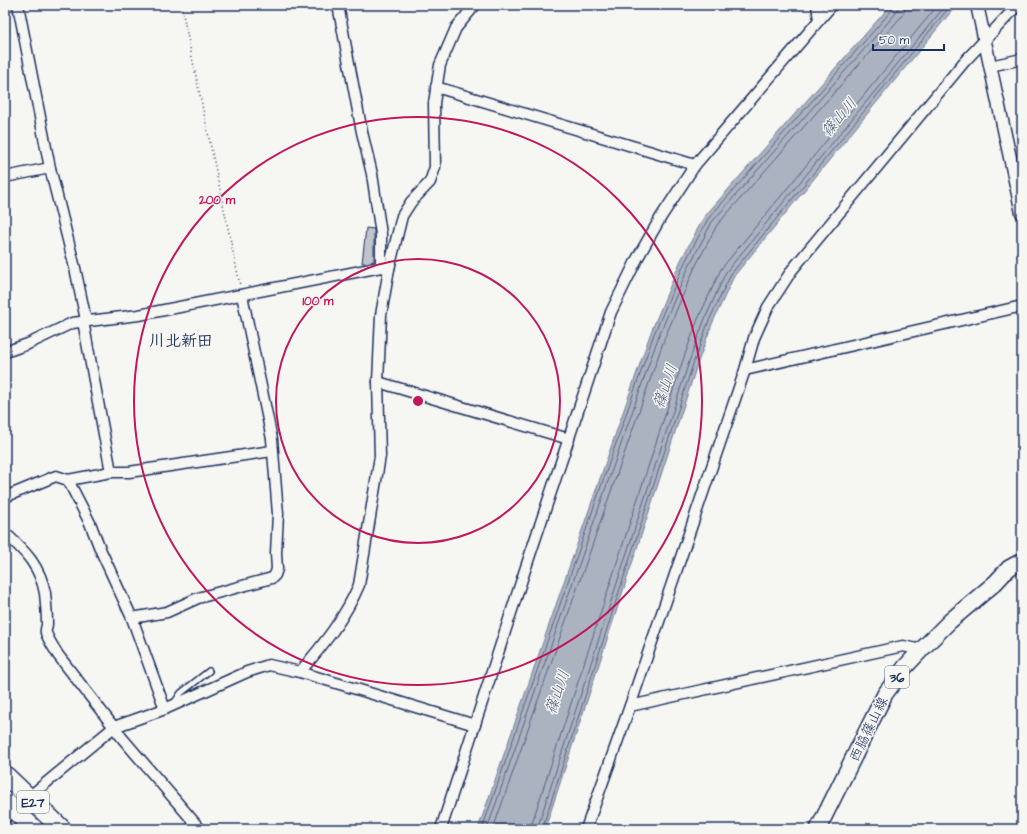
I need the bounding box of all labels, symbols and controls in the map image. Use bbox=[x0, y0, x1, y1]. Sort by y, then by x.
scale bar bbox=[873, 26, 944, 52]
text: 50 m bbox=[879, 32, 910, 49]
water label: 篠山川 bbox=[817, 93, 862, 141]
text: 200 m bbox=[198, 192, 236, 209]
text: 100 m bbox=[303, 293, 334, 310]
district label: 川北新田 bbox=[149, 330, 213, 352]
water label: 篠山川 bbox=[648, 361, 683, 411]
centre of rings bbox=[411, 394, 425, 408]
road number: 36 bbox=[885, 666, 909, 688]
water label: 篠山川 bbox=[540, 667, 575, 717]
street label: 西脇篠山線 bbox=[845, 694, 893, 765]
road number: E27 bbox=[17, 791, 49, 813]

